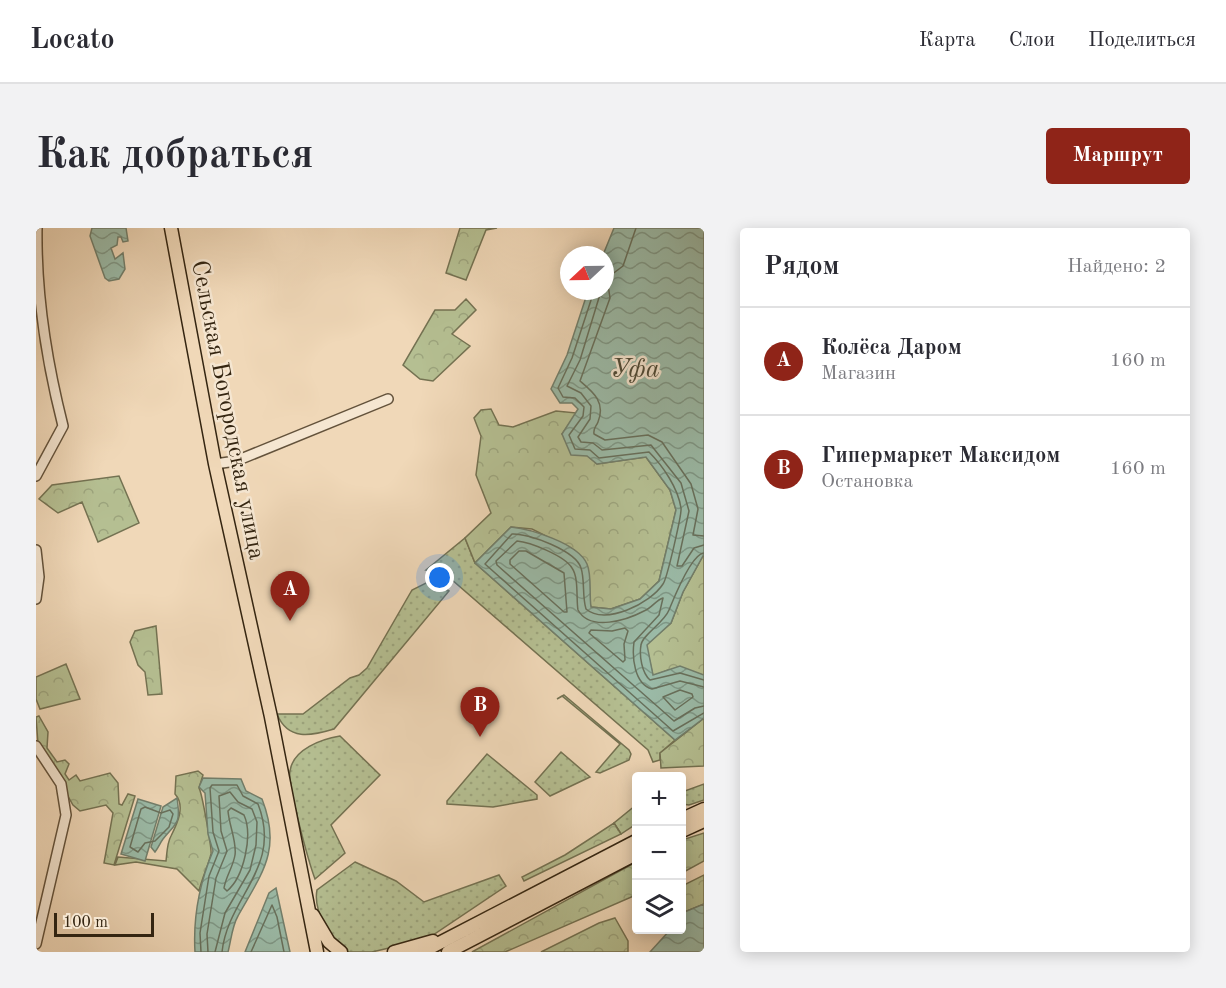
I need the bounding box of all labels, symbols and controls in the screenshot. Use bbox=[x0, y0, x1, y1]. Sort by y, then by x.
text: Locato bbox=[30, 27, 115, 55]
text: Карта bbox=[919, 30, 976, 51]
text: Слои bbox=[1009, 30, 1055, 51]
text: Поделиться bbox=[1088, 30, 1196, 51]
button: Маршрут bbox=[1046, 128, 1190, 184]
text: Как добраться bbox=[36, 135, 313, 177]
north arrow bbox=[560, 246, 614, 300]
text: Рядом bbox=[764, 254, 839, 280]
text: Найдено: 2 bbox=[1067, 257, 1166, 277]
street label: Сельская Богородская улица bbox=[186, 258, 268, 562]
text: Колёса Даром bbox=[821, 337, 962, 359]
text: A bbox=[776, 351, 791, 371]
text: 160 m bbox=[1110, 351, 1166, 371]
water label: Уфа bbox=[610, 357, 660, 383]
text: Магазин bbox=[821, 364, 896, 384]
text: Гипермаркет Максидом bbox=[821, 445, 1060, 467]
text: B bbox=[776, 459, 791, 479]
text: 160 m bbox=[1110, 459, 1166, 479]
text: Остановка bbox=[821, 472, 913, 492]
your location bbox=[425, 563, 454, 592]
pin: A bbox=[270, 572, 310, 621]
pin: B bbox=[460, 688, 500, 737]
map controls bbox=[632, 772, 686, 934]
button: + bbox=[632, 772, 686, 826]
button: − bbox=[632, 826, 686, 880]
button: layers bbox=[632, 880, 686, 934]
scale bar bbox=[54, 910, 154, 938]
text: 100 m bbox=[63, 915, 108, 931]

